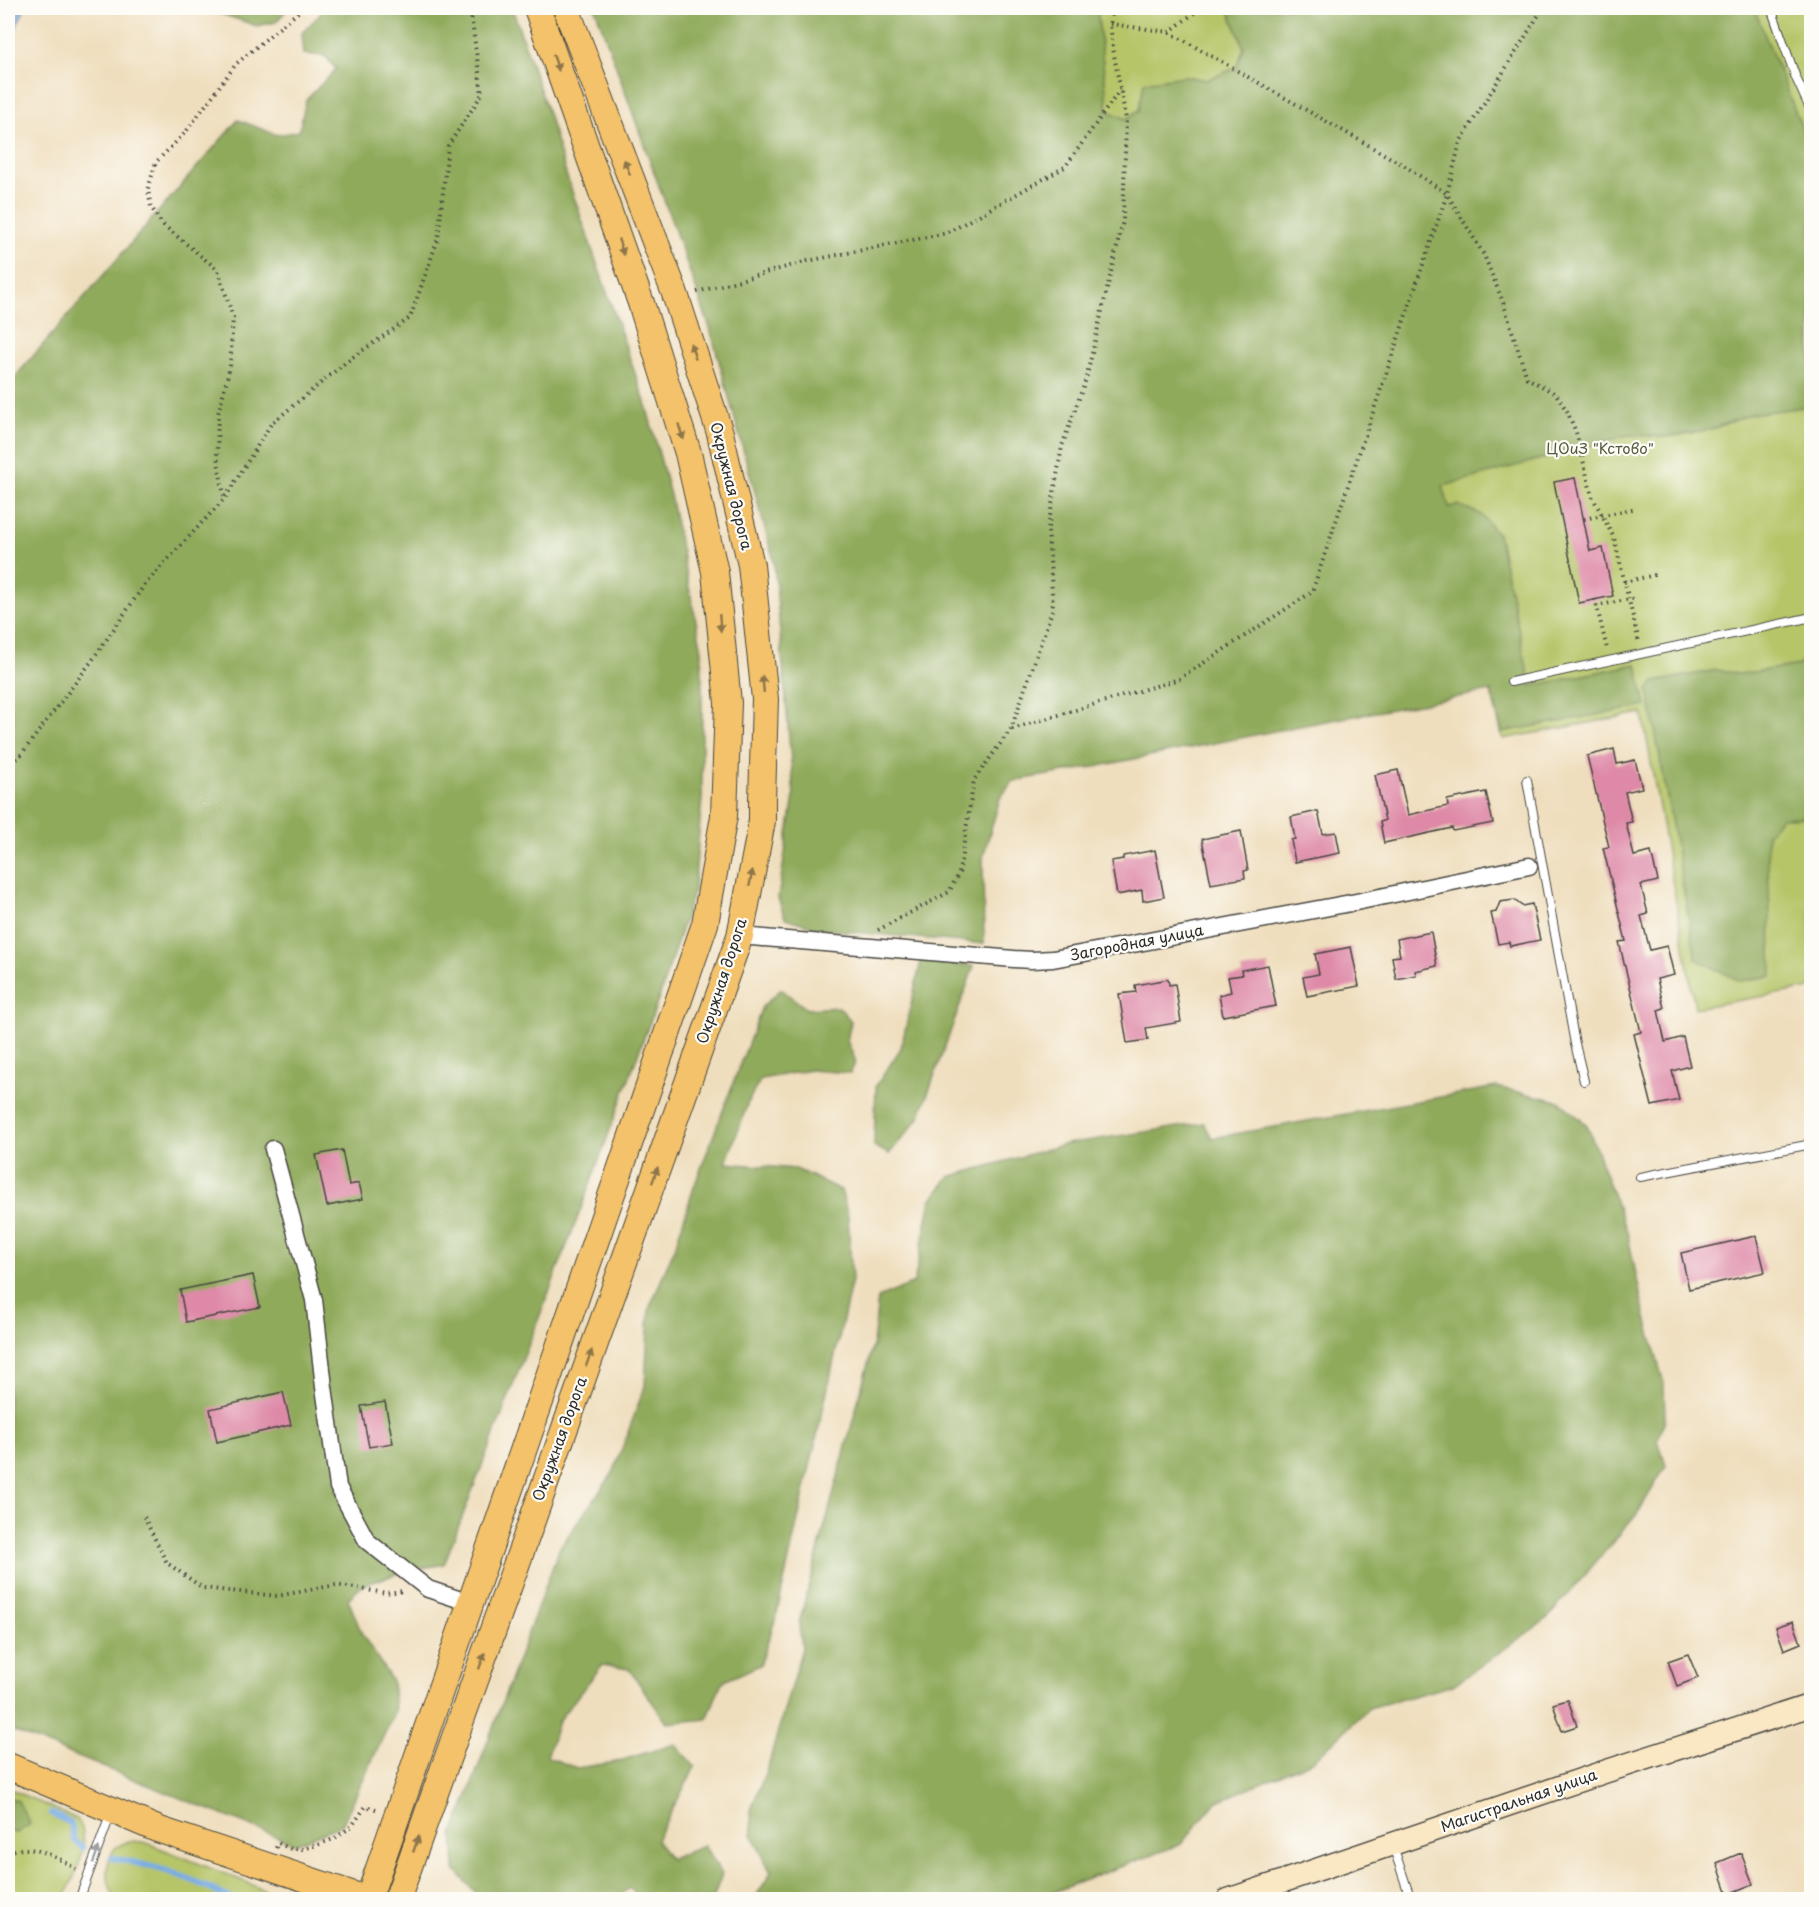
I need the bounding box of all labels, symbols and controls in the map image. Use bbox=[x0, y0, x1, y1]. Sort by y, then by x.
one-way arrow bbox=[552, 54, 562, 72]
one-way arrow bbox=[622, 158, 631, 176]
one-way arrow bbox=[616, 238, 626, 256]
one-way arrow bbox=[688, 342, 697, 360]
street label: Окружная дорога bbox=[705, 419, 760, 553]
one-way arrow bbox=[677, 423, 687, 441]
park label: ЦОиЗ "Кстово" bbox=[1546, 436, 1654, 459]
one-way arrow bbox=[715, 613, 725, 632]
one-way arrow bbox=[758, 675, 768, 694]
one-way arrow bbox=[747, 868, 756, 887]
street label: Окружная дорога bbox=[689, 914, 752, 1046]
street label: Загородная улица bbox=[1068, 917, 1206, 966]
one-way arrow bbox=[650, 1165, 660, 1183]
one-way arrow bbox=[585, 1349, 595, 1367]
street label: Окружная дорога bbox=[525, 1372, 592, 1504]
one-way arrow bbox=[477, 1652, 487, 1670]
street label: Магистральная улица bbox=[1437, 1762, 1600, 1837]
one-way arrow bbox=[412, 1835, 422, 1853]
one-way arrow bbox=[91, 1846, 101, 1864]

